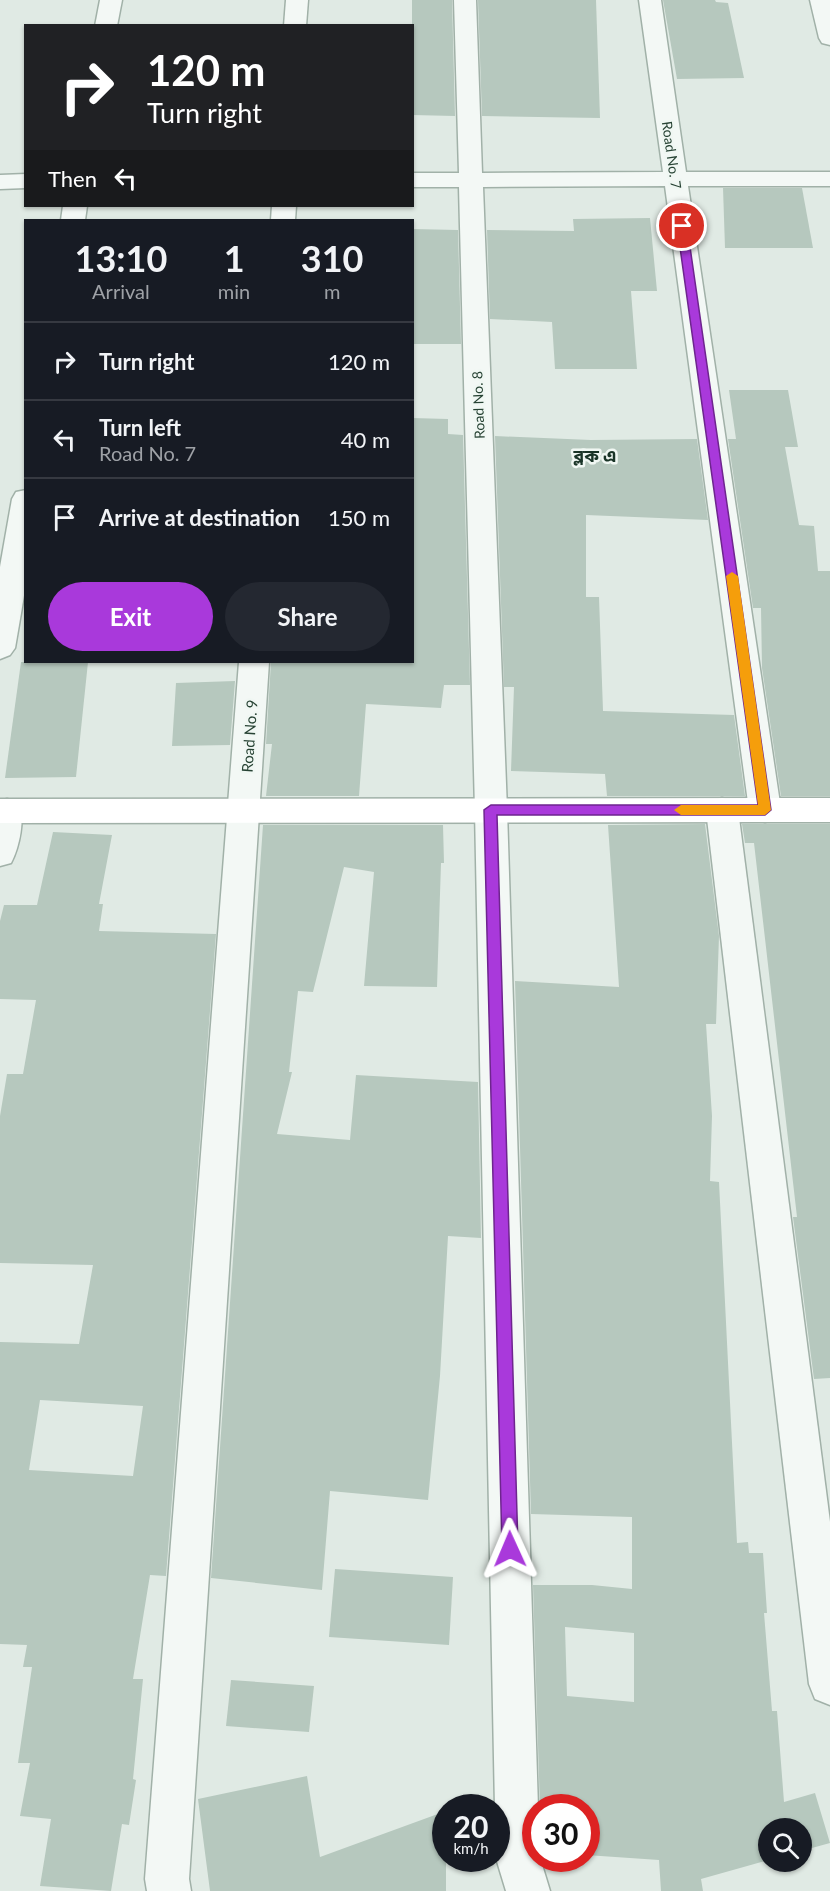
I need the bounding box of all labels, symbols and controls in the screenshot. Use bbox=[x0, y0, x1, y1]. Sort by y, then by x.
text: 120 m bbox=[147, 45, 265, 95]
icon: right bbox=[48, 48, 126, 126]
text: Turn right bbox=[147, 96, 262, 129]
street label: Road No. 7 bbox=[659, 120, 685, 190]
icon: left bbox=[109, 162, 142, 195]
text: Then bbox=[48, 165, 97, 192]
pin bbox=[656, 200, 707, 251]
icon: arrive bbox=[665, 209, 698, 242]
text: 13:10 bbox=[75, 236, 167, 280]
text: 1 bbox=[224, 236, 245, 280]
text: 310 bbox=[301, 236, 363, 280]
text: Arrival bbox=[92, 279, 150, 303]
text: min bbox=[218, 279, 250, 303]
text: m bbox=[324, 279, 340, 303]
icon: right bbox=[48, 345, 81, 378]
text: Turn right bbox=[99, 348, 194, 375]
text: 120 m bbox=[328, 348, 390, 375]
street label: Road No. 8 bbox=[468, 371, 488, 439]
text: Turn left bbox=[99, 414, 181, 441]
icon: left bbox=[48, 423, 81, 456]
text: 40 m bbox=[341, 426, 390, 453]
text: Road No. 7 bbox=[99, 441, 196, 465]
district label: ব্লক এ bbox=[572, 444, 617, 466]
icon: arrive bbox=[48, 501, 81, 534]
text: Arrive at destination bbox=[99, 504, 300, 531]
text: 150 m bbox=[328, 504, 390, 531]
button: Exit bbox=[48, 582, 213, 651]
button: Share bbox=[225, 582, 390, 651]
street label: Road No. 9 bbox=[237, 699, 261, 773]
position arrow bbox=[478, 1517, 542, 1581]
speed limit sign: 30 bbox=[522, 1794, 600, 1872]
text: 20 bbox=[454, 1808, 488, 1844]
map controls bbox=[758, 1818, 812, 1872]
button: search bbox=[758, 1818, 812, 1872]
text: km/h bbox=[453, 1839, 489, 1857]

